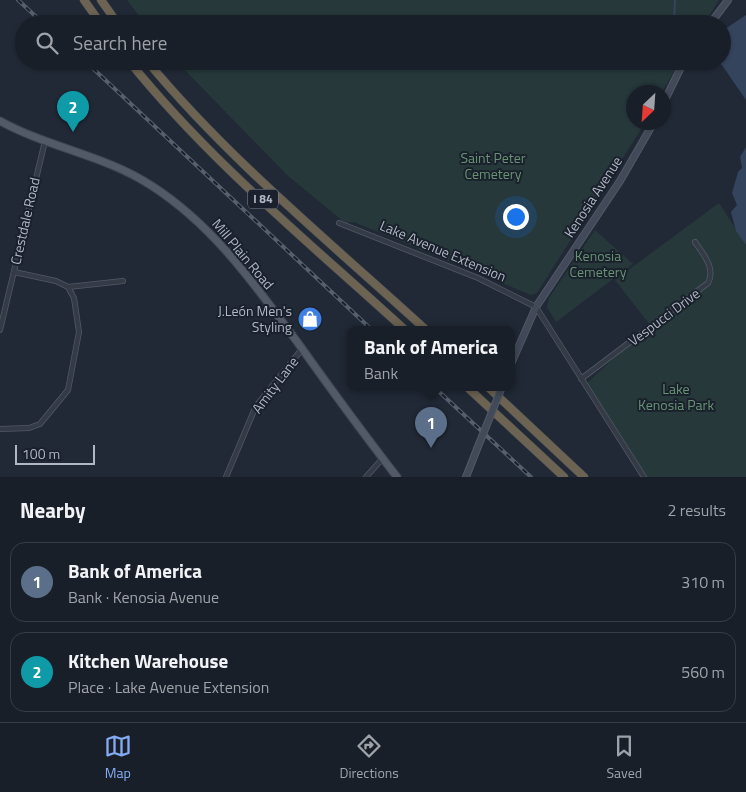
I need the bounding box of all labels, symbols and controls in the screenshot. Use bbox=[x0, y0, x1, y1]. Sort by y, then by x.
search box bbox=[15, 15, 731, 70]
text: Search here bbox=[73, 28, 167, 57]
icon: search bbox=[33, 29, 61, 57]
north arrow bbox=[626, 85, 671, 130]
pin: 2 bbox=[57, 91, 89, 132]
park label: Saint Peter Cemetery bbox=[460, 147, 526, 184]
street label: Kenosia Avenue bbox=[558, 152, 627, 242]
street label: Crestdale Road bbox=[4, 175, 45, 267]
road number: I 84 bbox=[248, 190, 278, 208]
your location bbox=[503, 204, 529, 230]
street label: Mill Plain Road bbox=[207, 214, 279, 294]
street label: Lake Avenue Extension bbox=[377, 214, 510, 287]
park label: Kenosia Cemetery bbox=[570, 245, 627, 282]
street label: Vespucci Drive bbox=[623, 283, 704, 351]
place label: J.León Men's Styling bbox=[218, 300, 292, 337]
shop icon: J.León Men's Styling bbox=[297, 306, 323, 332]
popup bbox=[347, 326, 515, 391]
text: Bank of America bbox=[364, 332, 498, 361]
street label: Amity Lane bbox=[246, 352, 303, 417]
text: Bank bbox=[364, 361, 398, 385]
park label: Lake Kenosia Park bbox=[638, 378, 714, 415]
pin: 1 bbox=[415, 407, 447, 448]
scale bar bbox=[15, 442, 95, 465]
text: 100 m bbox=[22, 443, 60, 464]
text: Nearby bbox=[20, 494, 85, 526]
text: 2 results bbox=[667, 498, 726, 522]
text: Bank of America bbox=[68, 556, 202, 585]
text: 1 bbox=[33, 570, 41, 594]
text: 310 m bbox=[681, 570, 725, 594]
text: Bank · Kenosia Avenue bbox=[68, 585, 219, 609]
text: Kitchen Warehouse bbox=[68, 646, 228, 675]
text: 2 bbox=[33, 660, 41, 684]
text: 560 m bbox=[681, 660, 725, 684]
text: Place · Lake Avenue Extension bbox=[68, 675, 269, 699]
tab: Map bbox=[104, 732, 132, 783]
tab: Directions bbox=[339, 732, 399, 783]
tab: Saved bbox=[607, 732, 642, 783]

